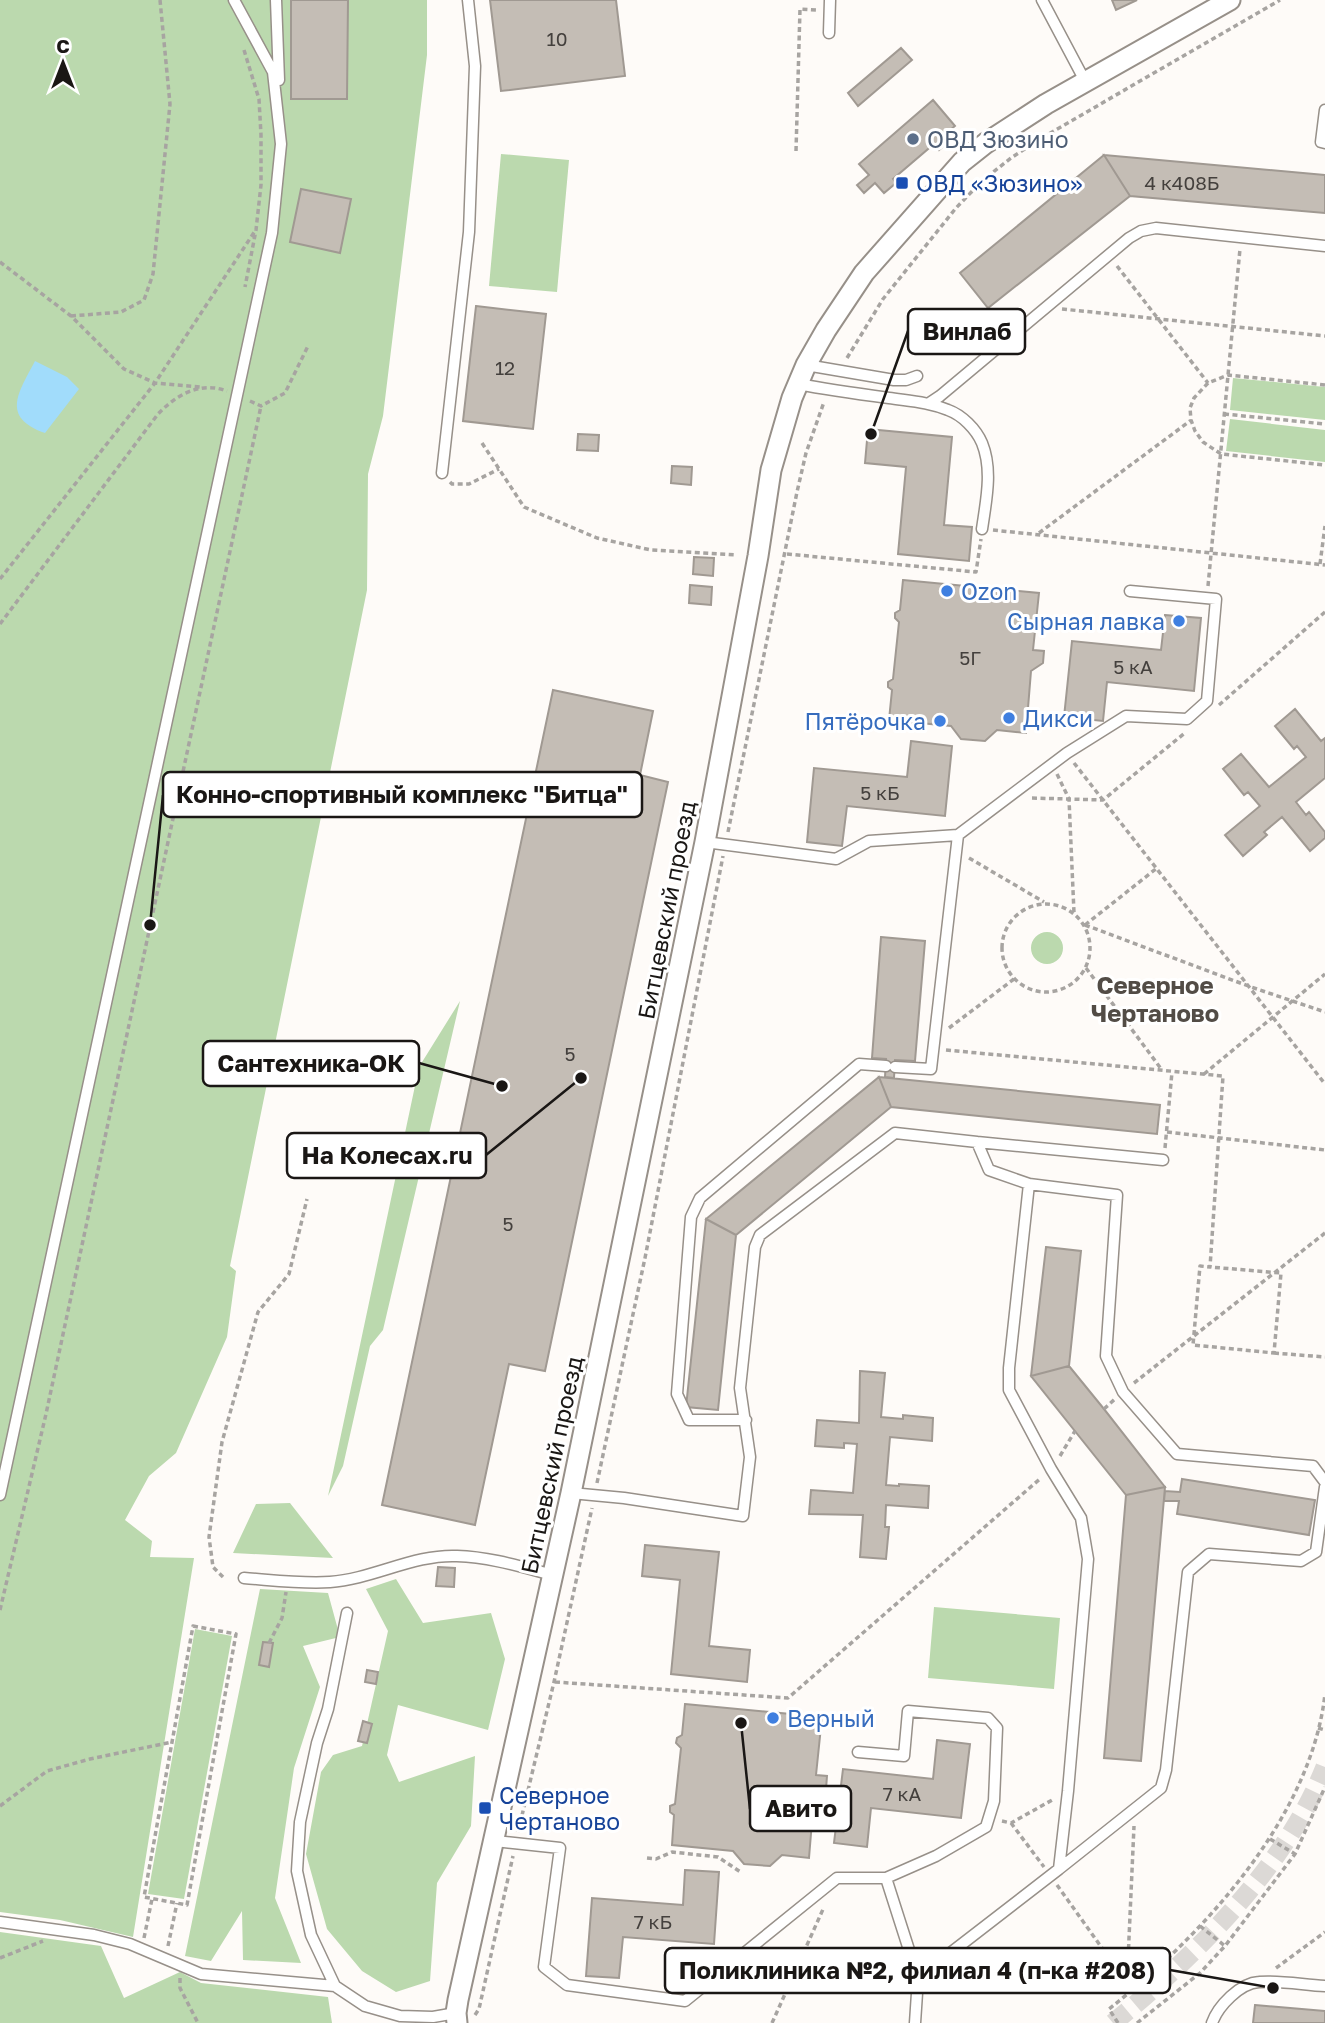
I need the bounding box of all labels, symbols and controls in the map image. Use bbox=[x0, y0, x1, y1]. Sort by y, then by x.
house number: 10 bbox=[547, 27, 568, 50]
north arrow bbox=[28, 28, 98, 98]
text: С bbox=[56, 34, 70, 57]
place label: ОВД Зюзино bbox=[927, 125, 1068, 153]
marker: ОВД Зюзино bbox=[905, 131, 921, 147]
place label: ОВД «Зюзино» bbox=[916, 169, 1083, 197]
house number: 4 к408Б bbox=[1145, 171, 1219, 194]
marker: ОВД «Зюзино» bbox=[894, 175, 910, 191]
callout: Винлаб bbox=[908, 309, 1025, 354]
text: Винлаб bbox=[923, 316, 1011, 345]
house number: 12 bbox=[495, 356, 515, 379]
place label: Ozon bbox=[961, 577, 1017, 605]
marker: Ozon bbox=[939, 583, 955, 599]
place label: Сырная лавка bbox=[1007, 607, 1165, 635]
marker: Сырная лавка bbox=[1171, 613, 1187, 629]
house number: 5Г bbox=[959, 646, 981, 669]
house number: 5 кА bbox=[1113, 655, 1153, 678]
place label: Дикси bbox=[1023, 704, 1093, 732]
place label: Пятёрочка bbox=[805, 707, 926, 735]
marker: Дикси bbox=[1001, 710, 1017, 726]
marker: Пятёрочка bbox=[932, 713, 948, 729]
callout: Конно-спортивный комплекс "Битца" bbox=[163, 772, 642, 817]
text: Конно-спортивный комплекс "Битца" bbox=[176, 779, 628, 808]
house number: 5 кБ bbox=[860, 781, 900, 804]
street label: Битцевский проезд bbox=[631, 798, 701, 1022]
district label: Северное Чертаново bbox=[1091, 970, 1219, 1027]
callout: Сантехника-ОК bbox=[203, 1041, 419, 1086]
house number: 5 bbox=[564, 1042, 576, 1065]
text: Сантехника-ОК bbox=[217, 1048, 405, 1077]
callout: На Колесах.ru bbox=[287, 1133, 486, 1178]
text: На Колесах.ru bbox=[301, 1140, 473, 1169]
house number: 5 bbox=[502, 1212, 514, 1235]
street label: Битцевский проезд bbox=[514, 1354, 588, 1576]
place label: Верный bbox=[787, 1704, 875, 1732]
marker: Верный bbox=[765, 1710, 781, 1726]
place label: Северное Чертаново bbox=[499, 1781, 620, 1835]
house number: 7 кА bbox=[883, 1782, 922, 1805]
callout: Авито bbox=[750, 1786, 851, 1831]
text: Авито bbox=[765, 1793, 837, 1822]
marker: Северное Чертаново bbox=[477, 1800, 493, 1816]
house number: 7 кБ bbox=[634, 1910, 672, 1933]
callout: Поликлиника №2, филиал 4 (п-ка #208) bbox=[665, 1948, 1170, 1993]
text: Поликлиника №2, филиал 4 (п-ка #208) bbox=[679, 1955, 1155, 1984]

